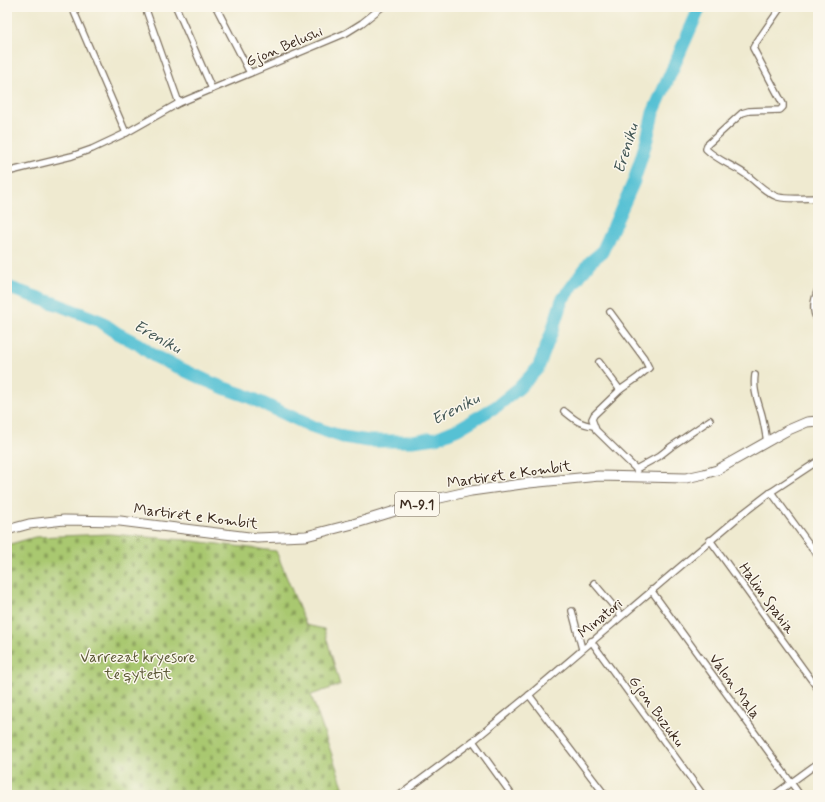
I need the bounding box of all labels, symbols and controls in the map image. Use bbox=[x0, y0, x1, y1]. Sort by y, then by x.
street label: Gjon Belushi bbox=[243, 22, 326, 72]
water label: Ereniku bbox=[609, 120, 644, 176]
water label: Ereniku bbox=[130, 316, 185, 359]
water label: Ereniku bbox=[428, 388, 484, 430]
street label: Martirët e Kombit bbox=[446, 456, 573, 494]
road number: M-9.1 bbox=[395, 492, 439, 516]
street label: Martirët e Kombit bbox=[132, 499, 259, 535]
street label: Halim Spahia bbox=[734, 559, 799, 639]
street label: Minatori bbox=[574, 594, 627, 643]
park label: Varrezat kryesore të qytetit bbox=[80, 648, 196, 685]
street label: Valon Mala bbox=[704, 650, 765, 723]
street label: Gjon Buzuku bbox=[624, 672, 689, 751]

